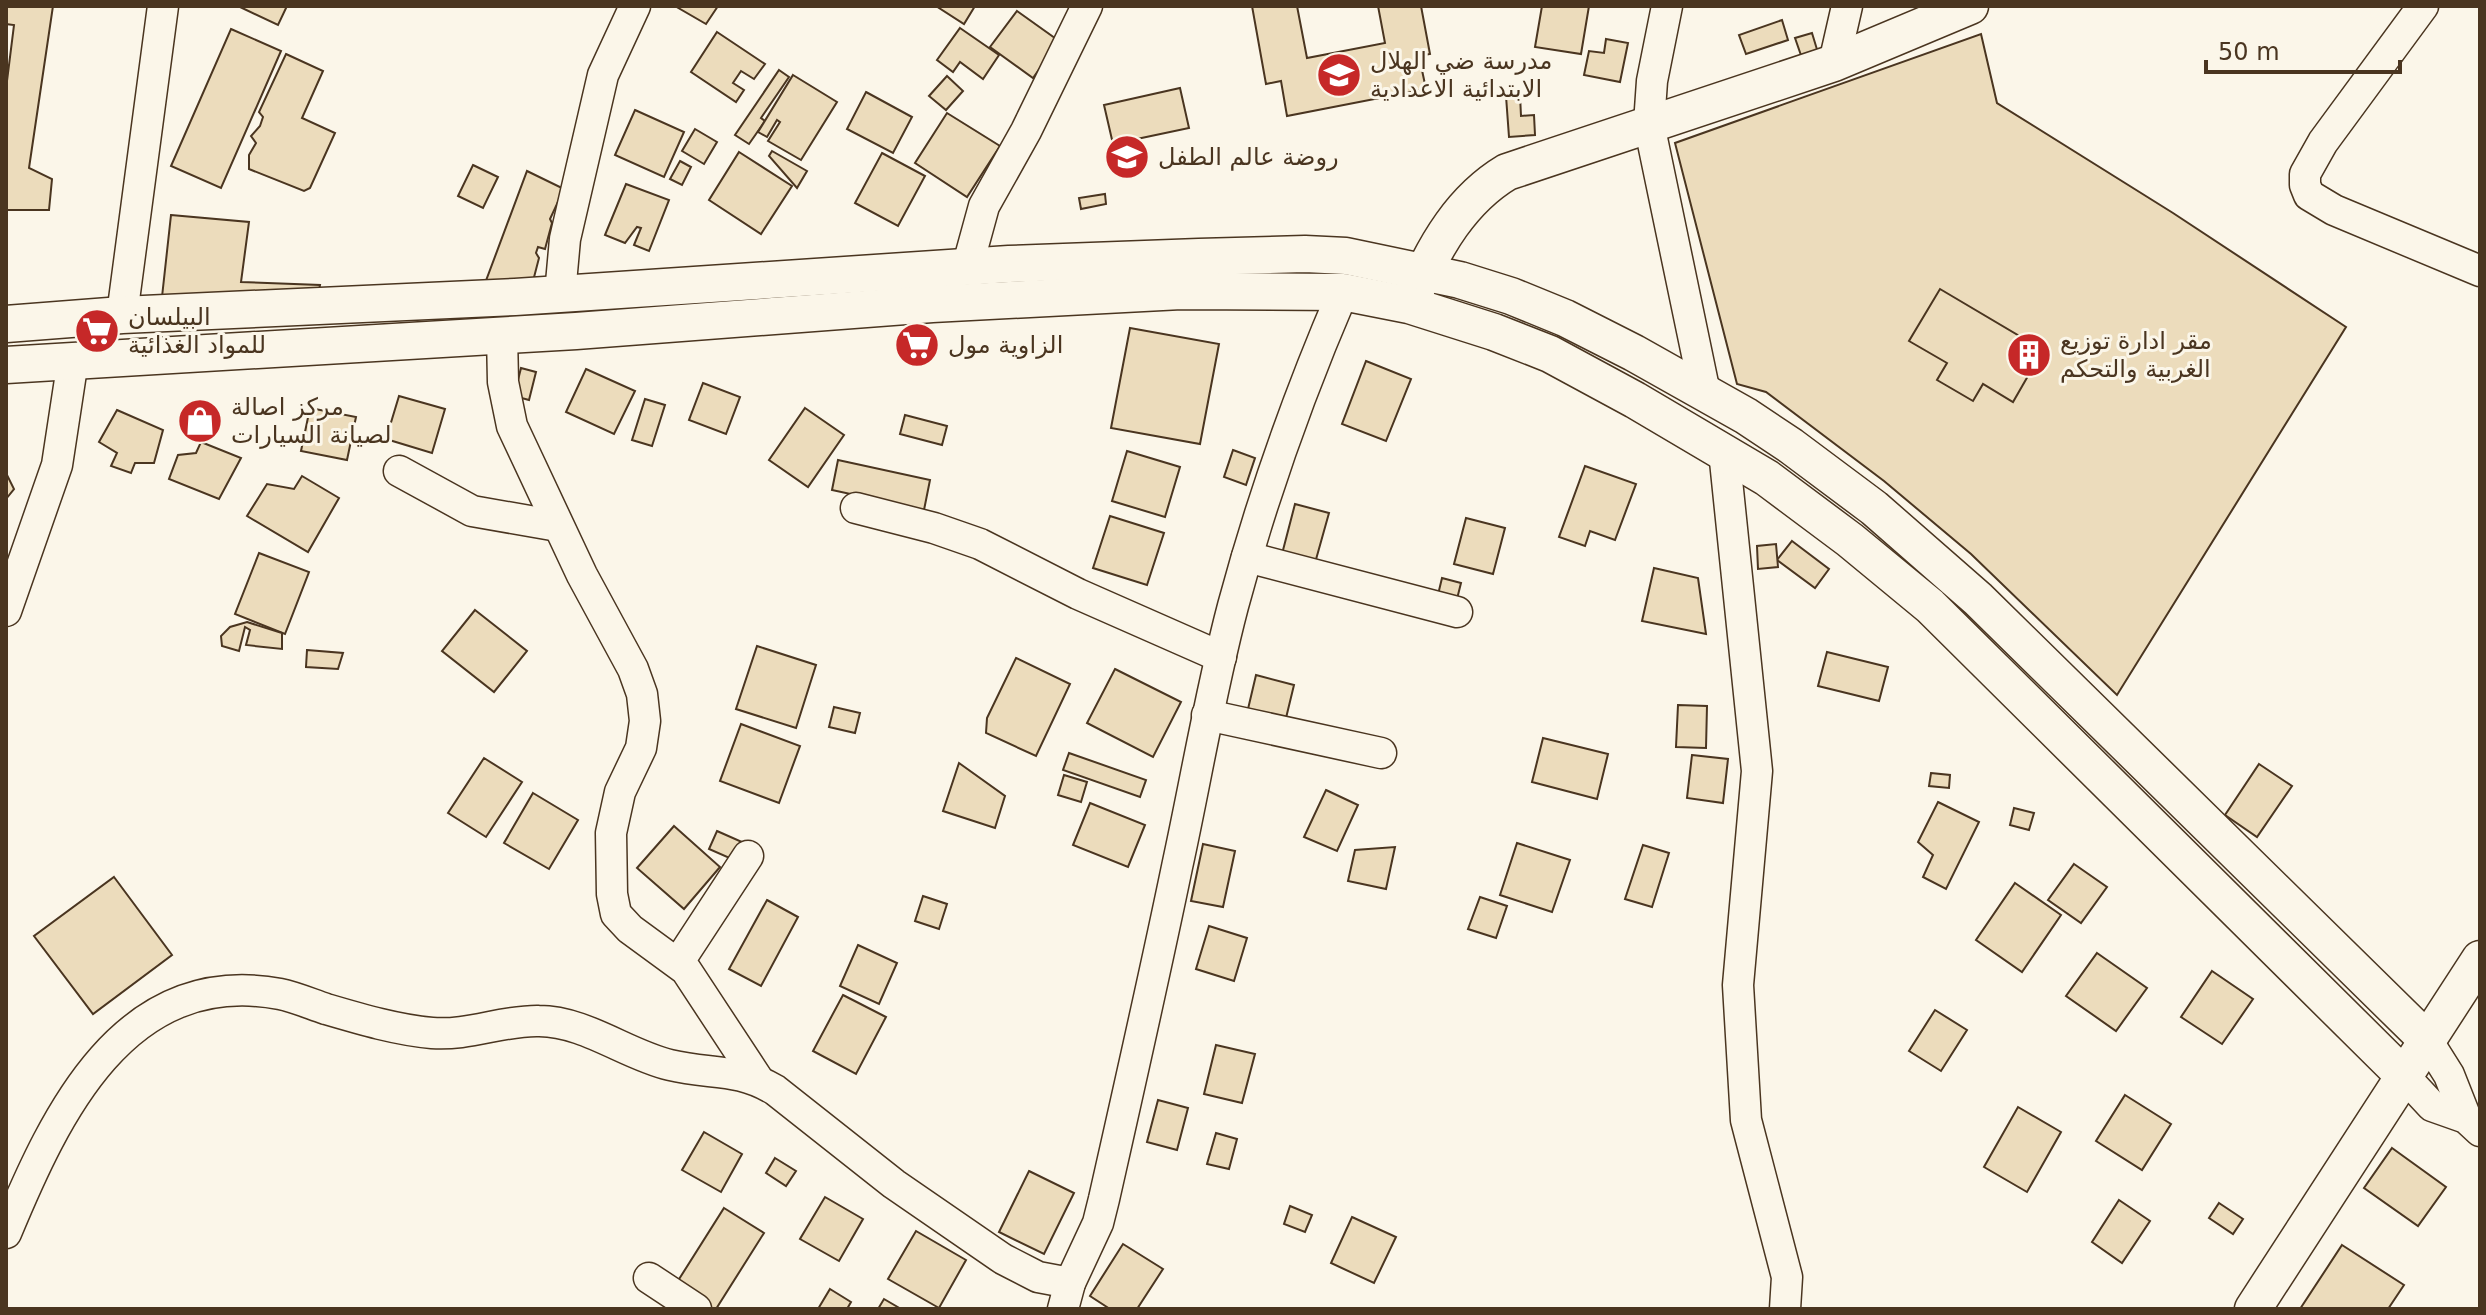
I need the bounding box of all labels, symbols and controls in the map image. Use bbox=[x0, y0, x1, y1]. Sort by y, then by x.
scale bar bbox=[2206, 24, 2400, 74]
text: 50 m bbox=[2218, 38, 2280, 66]
place label: مدرسة ضي الهلال الابتدائية الاعدادية bbox=[1370, 47, 1552, 103]
school or university icon: مدرسة ضي الهلال الابتدائية الاعدادية bbox=[1315, 51, 1363, 99]
school or university icon: روضة عالم الطفل bbox=[1103, 133, 1151, 181]
place label: روضة عالم الطفل bbox=[1158, 143, 1339, 171]
place label: البيلسان للمواد الغذائية bbox=[128, 303, 266, 359]
supermarket icon: البيلسان للمواد الغذائية bbox=[73, 307, 121, 355]
supermarket icon: الزاوية مول bbox=[893, 321, 941, 369]
place label: مقر ادارة توزيع الغربية والتحكم bbox=[2060, 327, 2212, 383]
place label: الزاوية مول bbox=[948, 331, 1063, 359]
building icon: مقر ادارة توزيع الغربية والتحكم bbox=[2005, 331, 2053, 379]
place label: مركز اصالة لصيانة السيارات bbox=[231, 393, 392, 449]
shop icon: مركز اصالة لصيانة السيارات bbox=[176, 397, 224, 445]

